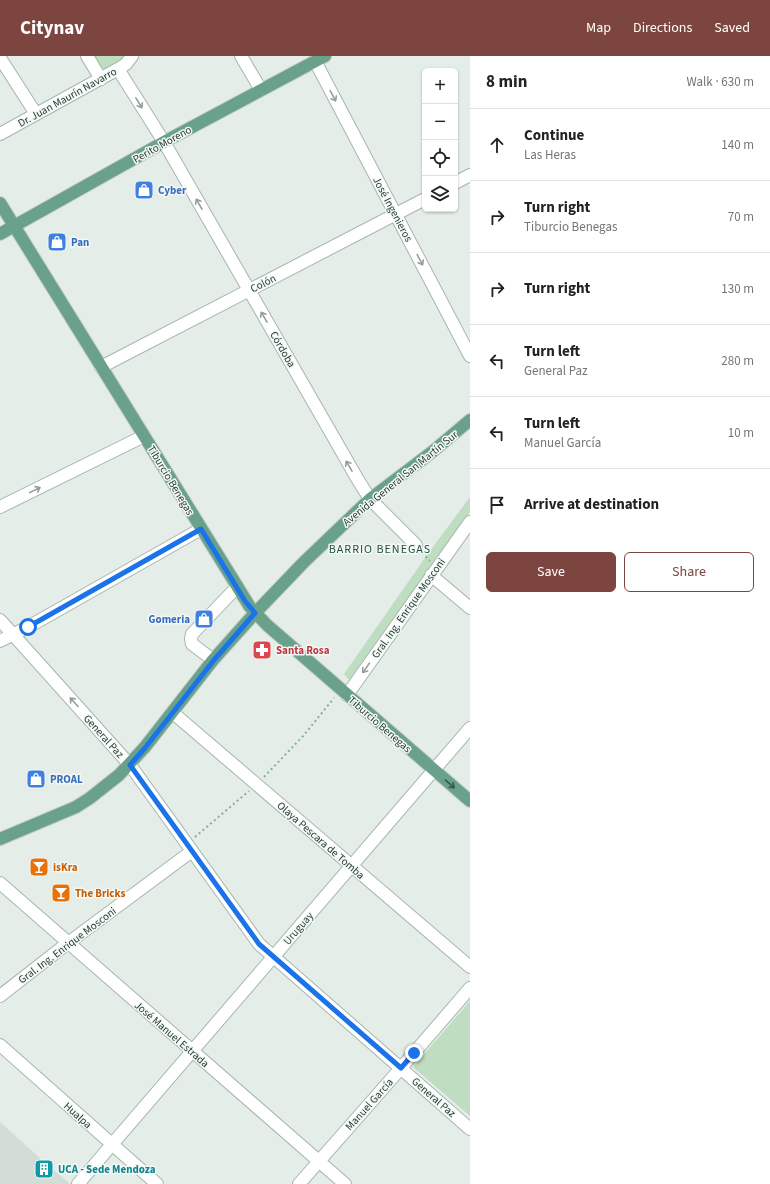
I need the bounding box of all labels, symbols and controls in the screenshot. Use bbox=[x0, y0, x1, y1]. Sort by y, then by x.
text: Citynav bbox=[20, 15, 84, 42]
text: Map bbox=[586, 18, 611, 38]
text: Directions bbox=[633, 18, 692, 38]
text: Saved bbox=[714, 18, 750, 38]
street label: Dr. Juan Maurín Navarro bbox=[15, 64, 119, 131]
map controls bbox=[422, 68, 458, 212]
button: + bbox=[422, 68, 458, 104]
text: 8 min bbox=[486, 70, 527, 94]
text: Walk · 630 m bbox=[686, 73, 754, 91]
one-way arrow bbox=[330, 89, 338, 101]
one-way arrow bbox=[135, 97, 143, 108]
button: − bbox=[422, 104, 458, 140]
street label: Perito Moreno bbox=[130, 122, 194, 167]
text: Continue bbox=[524, 125, 584, 146]
icon: ahead bbox=[486, 134, 508, 156]
text: 140 m bbox=[721, 136, 754, 154]
button: locate bbox=[422, 140, 458, 176]
text: Las Heras bbox=[524, 146, 576, 164]
street label: José Ingenieros bbox=[369, 174, 416, 245]
button: layers bbox=[422, 176, 458, 212]
shop icon: Cyber bbox=[133, 179, 155, 201]
place label: Cyber bbox=[158, 183, 187, 198]
text: Turn right bbox=[524, 197, 590, 218]
one-way arrow bbox=[195, 198, 203, 210]
icon: right bbox=[486, 206, 508, 228]
text: 70 m bbox=[728, 208, 754, 226]
text: Tiburcio Benegas bbox=[524, 218, 617, 236]
shop icon: Pan bbox=[46, 231, 68, 253]
place label: Pan bbox=[71, 235, 89, 250]
one-way arrow bbox=[416, 254, 424, 266]
street label: Colón bbox=[248, 271, 279, 296]
icon: right bbox=[486, 278, 508, 300]
text: Turn right bbox=[524, 278, 590, 299]
text: 130 m bbox=[721, 280, 754, 298]
one-way arrow bbox=[260, 311, 268, 323]
street label: Córdoba bbox=[266, 328, 299, 370]
text: Turn left bbox=[524, 341, 580, 362]
icon: left bbox=[486, 350, 508, 372]
text: 280 m bbox=[721, 352, 754, 370]
text: General Paz bbox=[524, 362, 588, 380]
text: Turn left bbox=[524, 413, 580, 434]
icon: left bbox=[486, 422, 508, 444]
text: 10 m bbox=[728, 424, 754, 442]
street label: Avenida General San Martín Sur bbox=[340, 427, 461, 530]
text: Manuel García bbox=[524, 434, 601, 452]
street label: Tiburcio Benegas bbox=[144, 443, 198, 518]
one-way arrow bbox=[345, 460, 353, 472]
one-way arrow bbox=[29, 486, 41, 493]
icon: arrive bbox=[486, 494, 508, 516]
text: Arrive at destination bbox=[524, 494, 659, 515]
district label: BARRIO BENEGAS bbox=[329, 541, 431, 558]
button: Save bbox=[486, 552, 616, 592]
button: Share bbox=[624, 552, 754, 592]
street label: Gral. Ing. Enrique Mosconi bbox=[368, 555, 449, 661]
shop icon: Gomeria bbox=[193, 608, 215, 630]
place label: Gomeria bbox=[149, 612, 190, 627]
route start bbox=[19, 618, 37, 636]
pharmacy icon: Santa Rosa bbox=[251, 639, 273, 661]
place label: Santa Rosa bbox=[276, 643, 330, 658]
one-way arrow bbox=[362, 662, 370, 673]
street label: Tiburcio Benegas bbox=[345, 693, 415, 756]
one-way arrow bbox=[70, 697, 79, 707]
street label: General Paz bbox=[80, 711, 127, 762]
shop icon: PROAL bbox=[25, 768, 47, 790]
place label: PROAL bbox=[50, 772, 83, 787]
one-way arrow bbox=[445, 780, 456, 789]
street label: Olaya Pescara de Tomba bbox=[274, 798, 368, 883]
bar icon: isKra bbox=[28, 856, 50, 878]
place label: isKra bbox=[53, 860, 78, 875]
bar icon: The Bricks bbox=[50, 882, 72, 904]
place label: The Bricks bbox=[75, 886, 126, 901]
street label: Gral. Ing. Enrique Mosconi bbox=[15, 904, 119, 987]
street label: Uruguay bbox=[280, 909, 317, 948]
street label: José Manuel Estrada bbox=[131, 998, 212, 1071]
route end bbox=[405, 1044, 423, 1062]
street label: General Paz bbox=[408, 1074, 459, 1121]
street label: Manuel García bbox=[342, 1075, 397, 1134]
street label: Hualpa bbox=[60, 1099, 95, 1132]
building icon: UCA - Sede Mendoza bbox=[33, 1158, 55, 1180]
place label: UCA - Sede Mendoza bbox=[58, 1162, 156, 1177]

